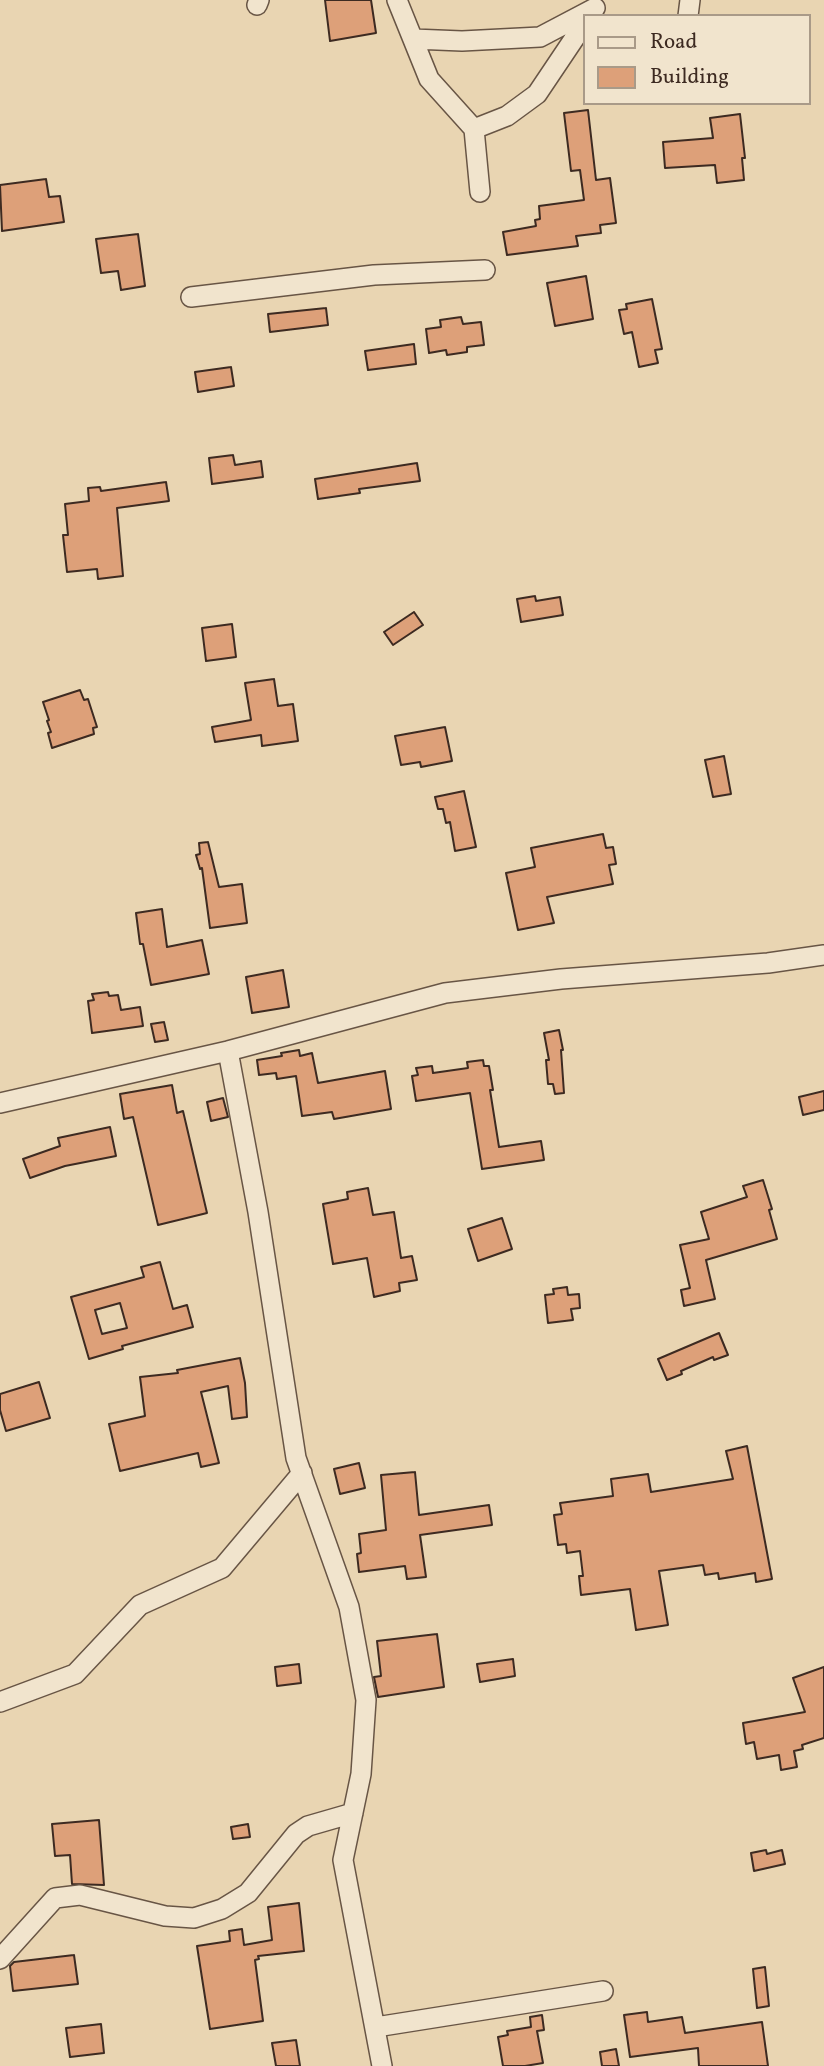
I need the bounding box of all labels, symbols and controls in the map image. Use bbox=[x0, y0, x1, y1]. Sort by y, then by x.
legend bbox=[582, 14, 810, 105]
text: Road bbox=[650, 28, 697, 57]
text: Building bbox=[650, 63, 729, 92]

